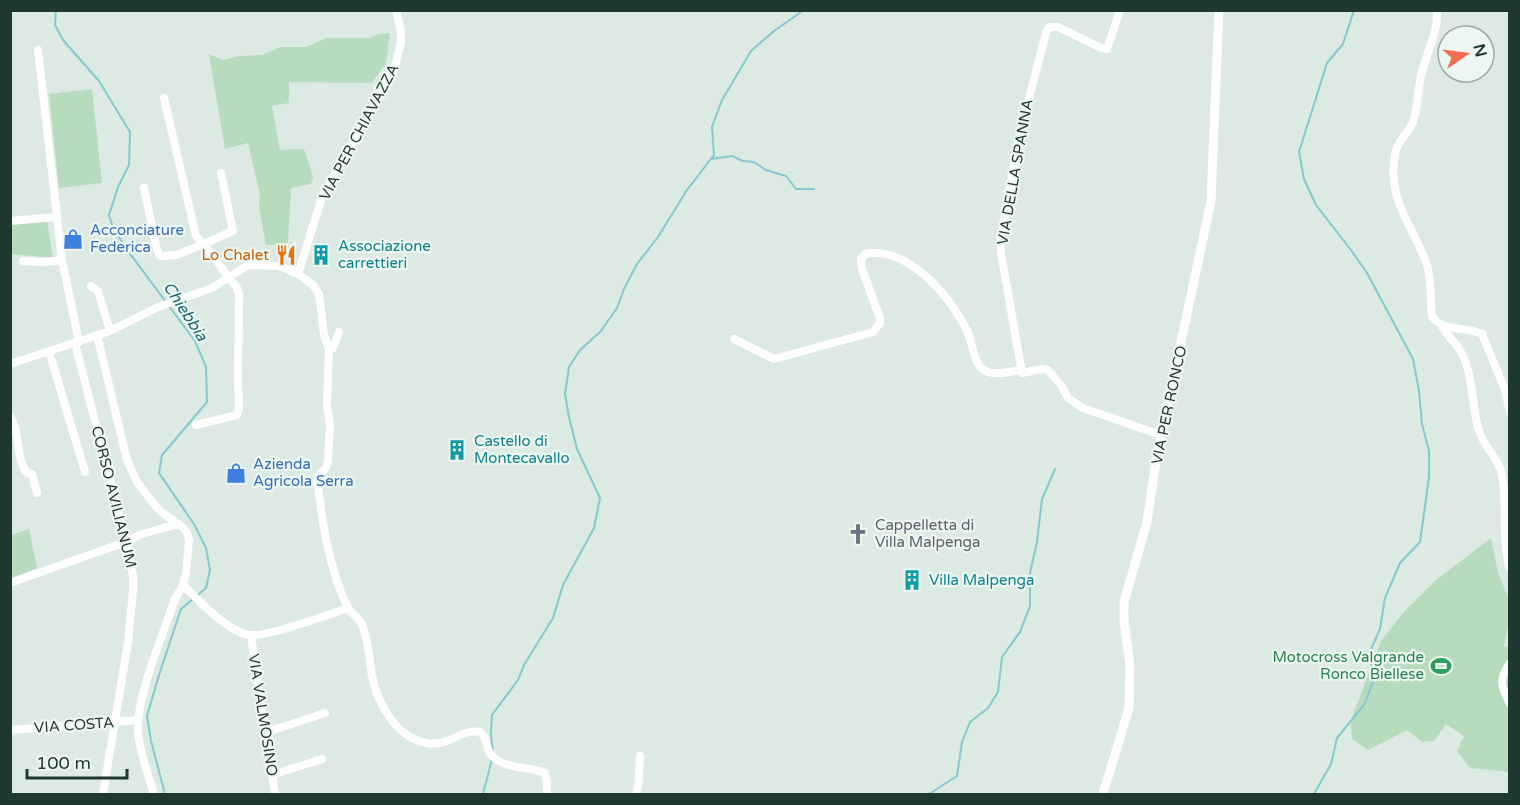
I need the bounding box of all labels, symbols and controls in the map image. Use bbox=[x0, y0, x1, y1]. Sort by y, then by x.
north arrow bbox=[1436, 24, 1496, 84]
text: N bbox=[1468, 42, 1491, 59]
street label: VIA PER CHIAVAZZA bbox=[315, 61, 403, 203]
street label: VIA DELLA SPANNA bbox=[993, 98, 1037, 246]
place label: Acconciature Federica bbox=[90, 221, 184, 256]
shop icon: Acconciature Federica bbox=[61, 227, 85, 251]
place label: Associazione carrettieri bbox=[338, 237, 431, 272]
restaurant icon: Lo Chalet bbox=[274, 243, 298, 267]
building icon: Associazione carrettieri bbox=[309, 243, 333, 267]
place label: Lo Chalet bbox=[201, 246, 269, 264]
water label: Chiebbia bbox=[159, 278, 212, 346]
street label: VIA PER RONCO bbox=[1148, 344, 1190, 466]
street label: CORSO AVILIANUM bbox=[88, 424, 140, 570]
place label: Castello di Montecavallo bbox=[474, 432, 570, 467]
building icon: Castello di Montecavallo bbox=[445, 438, 469, 462]
place label: Azienda Agricola Serra bbox=[253, 455, 354, 490]
shop icon: Azienda Agricola Serra bbox=[224, 461, 248, 485]
place label: Cappelletta di Villa Malpenga bbox=[875, 516, 980, 551]
church icon: Cappelletta di Villa Malpenga bbox=[846, 522, 870, 546]
building icon: Villa Malpenga bbox=[900, 568, 924, 592]
place label: Villa Malpenga bbox=[929, 571, 1034, 589]
place label: Motocross Valgrande Ronco Biellese bbox=[1272, 648, 1424, 683]
street label: VIA VALMOSINO bbox=[244, 652, 282, 778]
sports icon: Motocross Valgrande Ronco Biellese bbox=[1429, 654, 1453, 678]
street label: VIA COSTA bbox=[33, 713, 115, 737]
scale bar bbox=[27, 742, 128, 780]
text: 100 m bbox=[36, 752, 91, 774]

